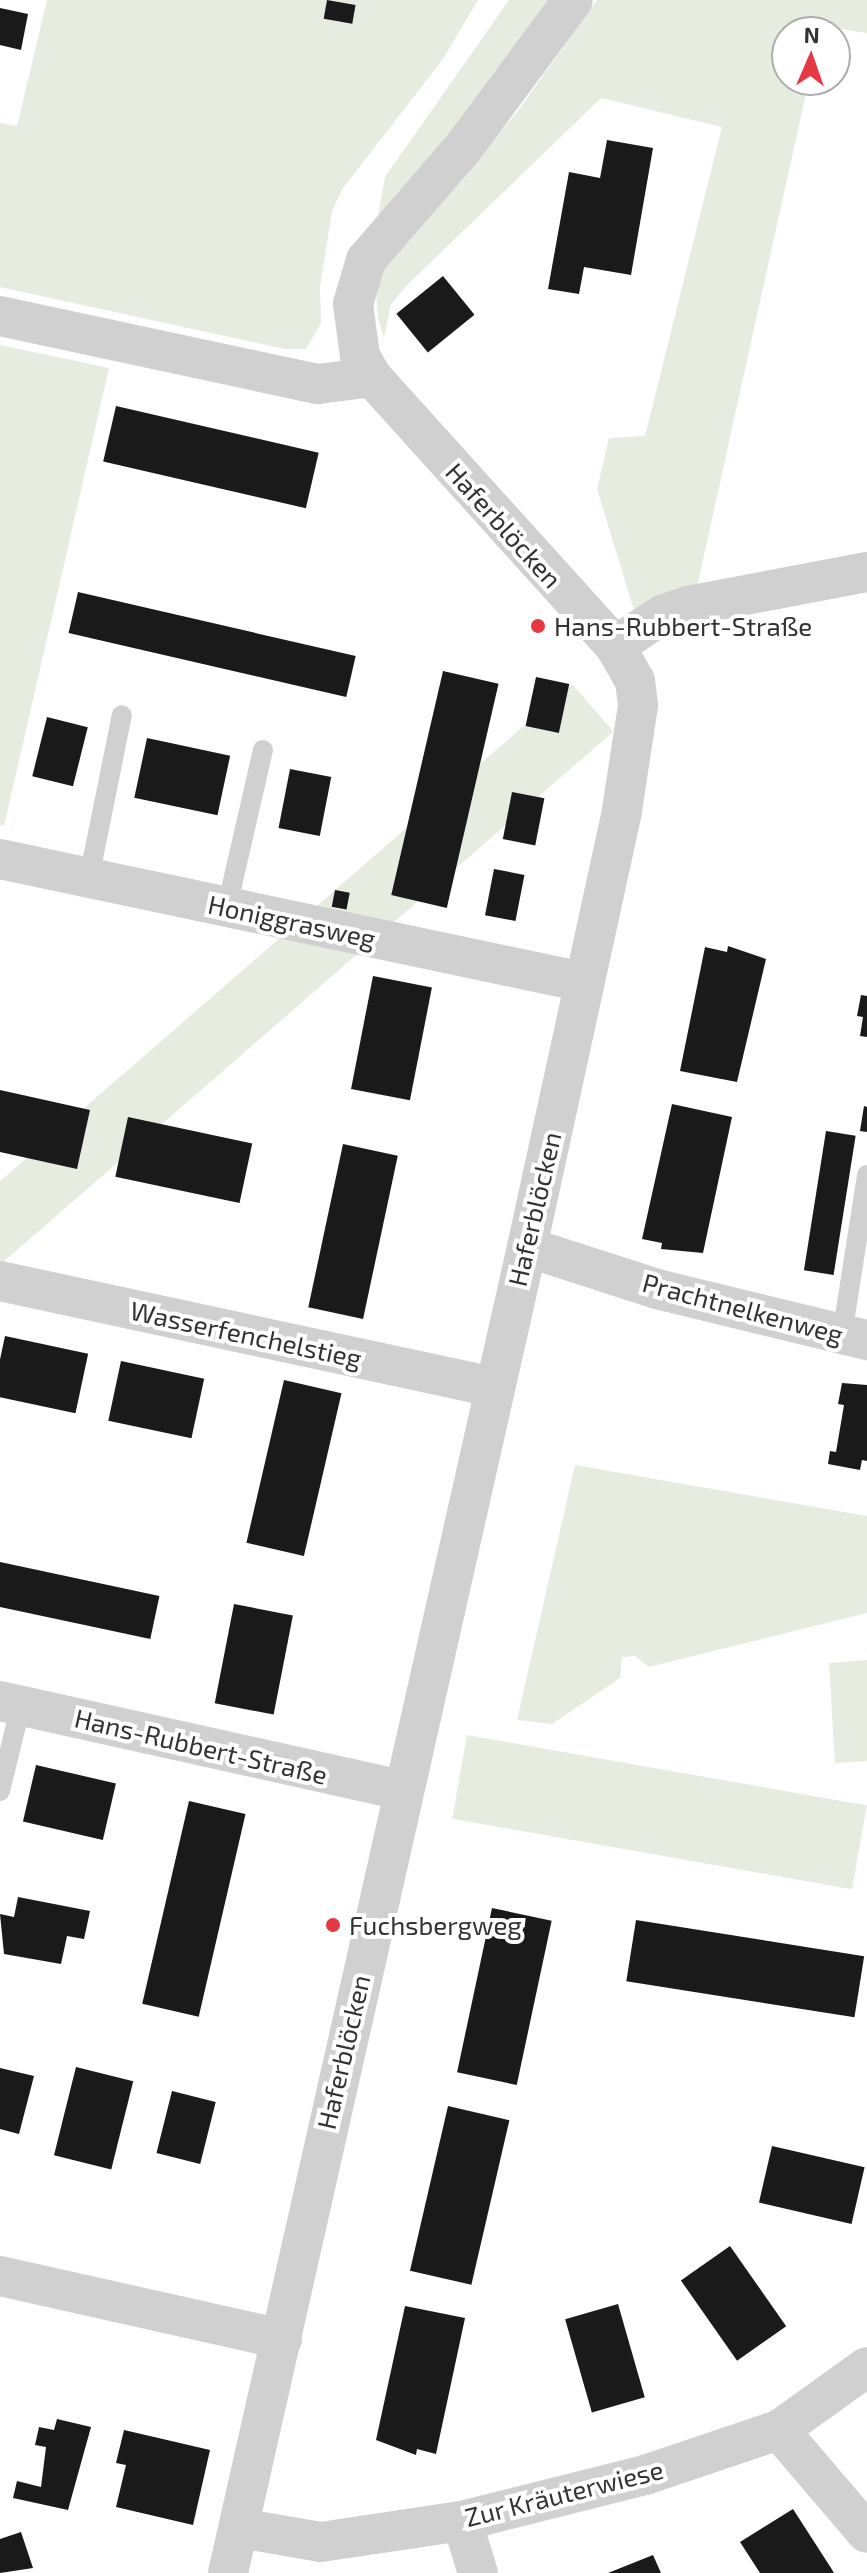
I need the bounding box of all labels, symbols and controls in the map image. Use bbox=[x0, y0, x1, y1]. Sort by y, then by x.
north arrow bbox=[771, 16, 851, 96]
text: N bbox=[803, 21, 820, 47]
street label: Haferblöcken bbox=[440, 456, 568, 594]
place label: Hans-Rubbert-Straße bbox=[554, 610, 812, 642]
marker: Hans-Rubbert-Straße bbox=[529, 617, 547, 635]
street label: Honiggrasweg bbox=[205, 888, 379, 954]
street label: Haferblöcken bbox=[501, 1129, 567, 1289]
street label: Prachtnelkenweg bbox=[639, 1266, 847, 1350]
street label: Wasserfenchelstieg bbox=[127, 1294, 365, 1374]
street label: Hans-Rubbert-Straße bbox=[72, 1702, 330, 1790]
place label: Fuchsbergweg bbox=[349, 1909, 522, 1941]
marker: Fuchsbergweg bbox=[324, 1916, 342, 1934]
street label: Haferblöcken bbox=[310, 1972, 376, 2132]
street label: Zur Kräuterwiese bbox=[461, 2453, 667, 2533]

